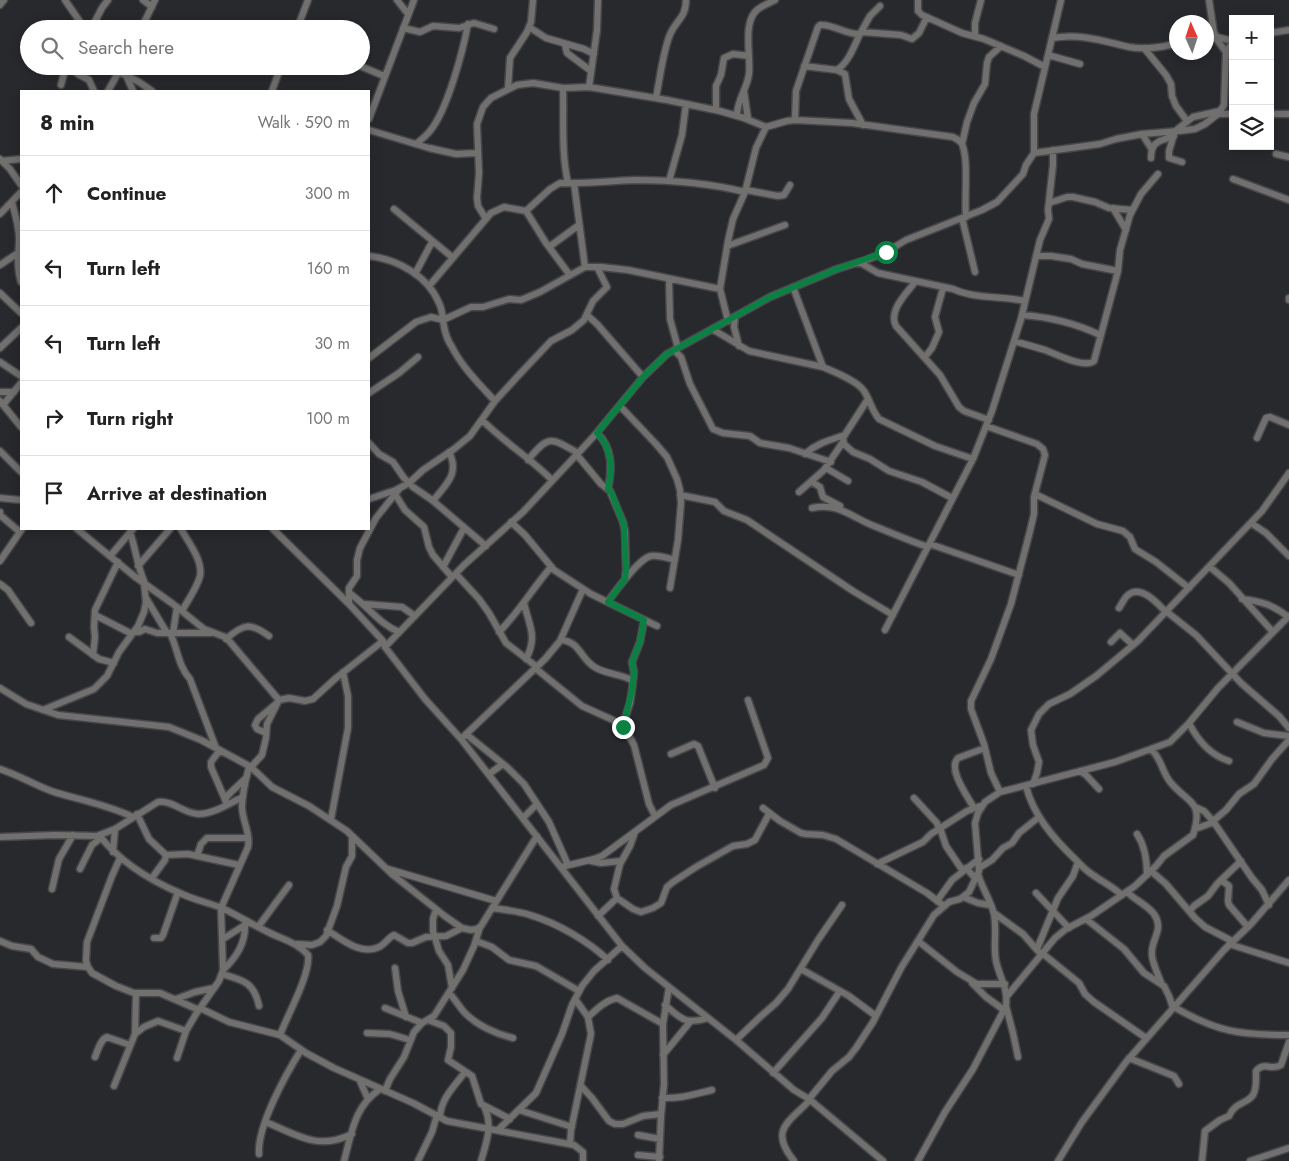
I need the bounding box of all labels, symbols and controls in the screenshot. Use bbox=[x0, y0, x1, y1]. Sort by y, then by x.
north arrow bbox=[1169, 15, 1214, 60]
map controls bbox=[1229, 15, 1274, 150]
button: + bbox=[1229, 15, 1274, 60]
search box bbox=[20, 20, 370, 75]
icon: search bbox=[38, 34, 66, 62]
text: Search here bbox=[78, 34, 174, 61]
button: − bbox=[1229, 60, 1274, 105]
button: layers bbox=[1229, 105, 1274, 150]
text: 8 min bbox=[40, 108, 95, 138]
text: Walk · 590 m bbox=[258, 111, 350, 134]
icon: ahead bbox=[40, 179, 68, 207]
text: Continue bbox=[87, 180, 166, 207]
text: 300 m bbox=[305, 182, 350, 205]
route start bbox=[875, 241, 898, 264]
icon: left bbox=[40, 254, 68, 282]
text: Turn left bbox=[87, 255, 160, 282]
text: 160 m bbox=[307, 257, 350, 280]
icon: left bbox=[40, 329, 68, 357]
text: Turn left bbox=[87, 330, 160, 357]
text: 30 m bbox=[314, 332, 350, 355]
icon: right bbox=[40, 404, 68, 432]
text: Turn right bbox=[87, 405, 173, 432]
text: 100 m bbox=[306, 407, 350, 430]
icon: arrive bbox=[40, 479, 68, 507]
text: Arrive at destination bbox=[87, 480, 267, 507]
route end bbox=[612, 716, 635, 739]

